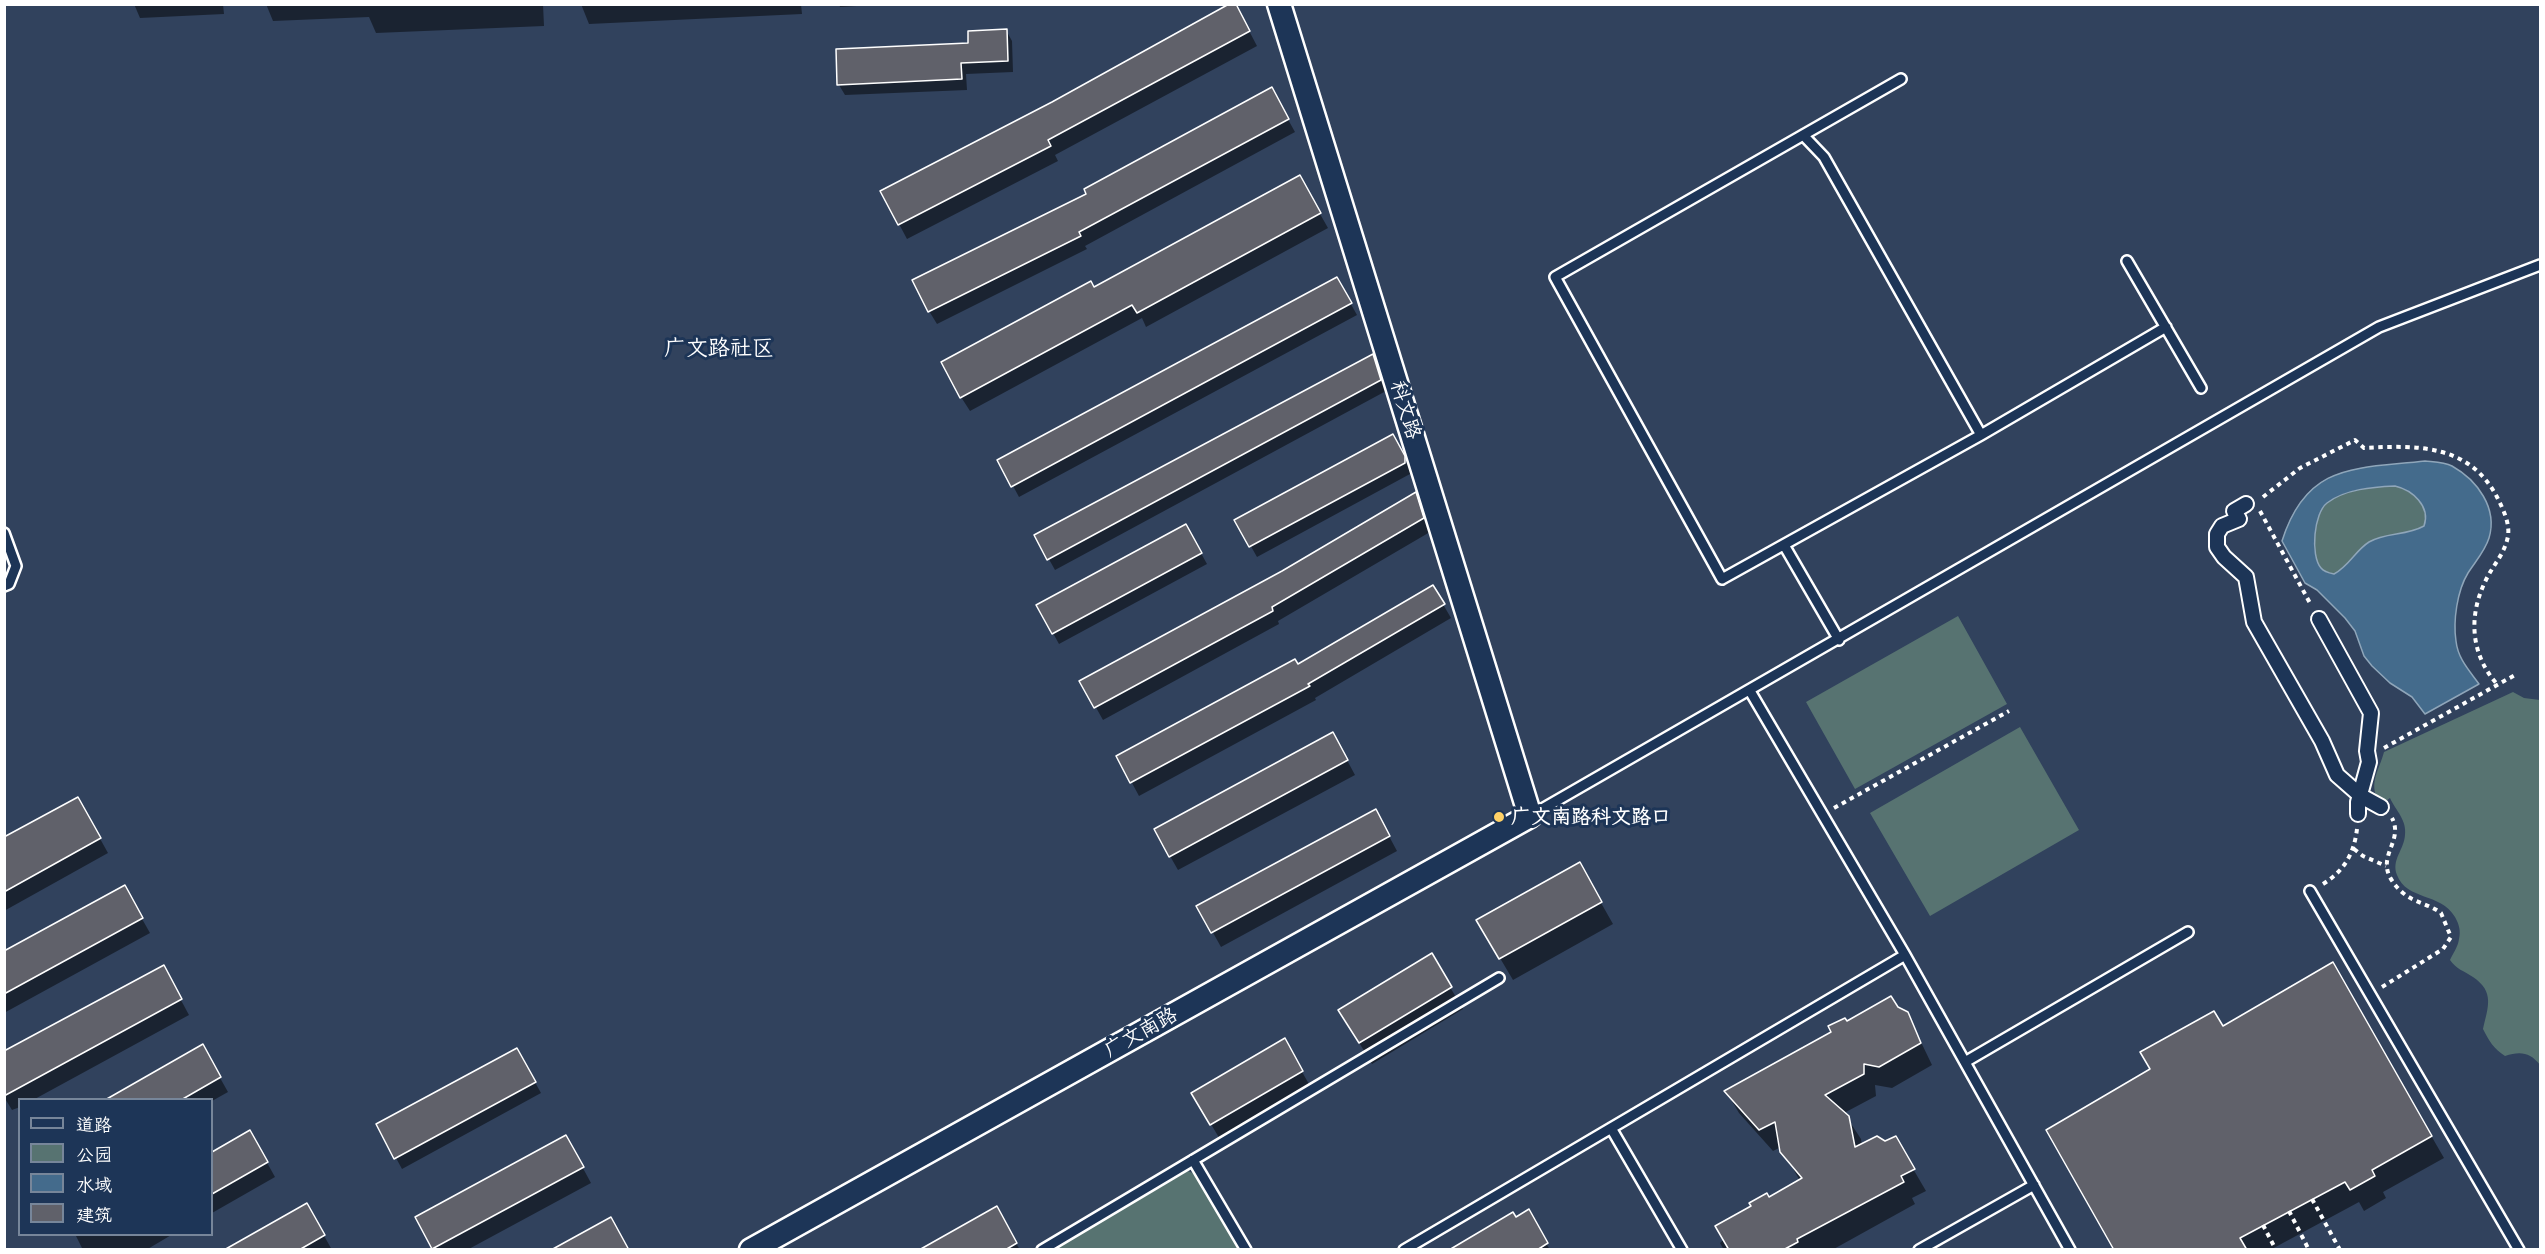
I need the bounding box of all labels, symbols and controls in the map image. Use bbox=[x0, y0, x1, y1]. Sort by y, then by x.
district label: 广文路社区 bbox=[664, 336, 774, 362]
street label: 科文路 bbox=[1385, 378, 1425, 442]
place label: 广文南路科文路口 bbox=[1511, 805, 1671, 829]
marker: 广文南路科文路口 bbox=[1492, 810, 1506, 824]
street label: 广文南路 bbox=[1100, 1003, 1182, 1063]
legend bbox=[18, 1098, 213, 1236]
text: 道路 bbox=[76, 1110, 112, 1137]
text: 公园 bbox=[76, 1140, 112, 1167]
text: 水域 bbox=[76, 1170, 112, 1197]
text: 建筑 bbox=[76, 1200, 112, 1227]

